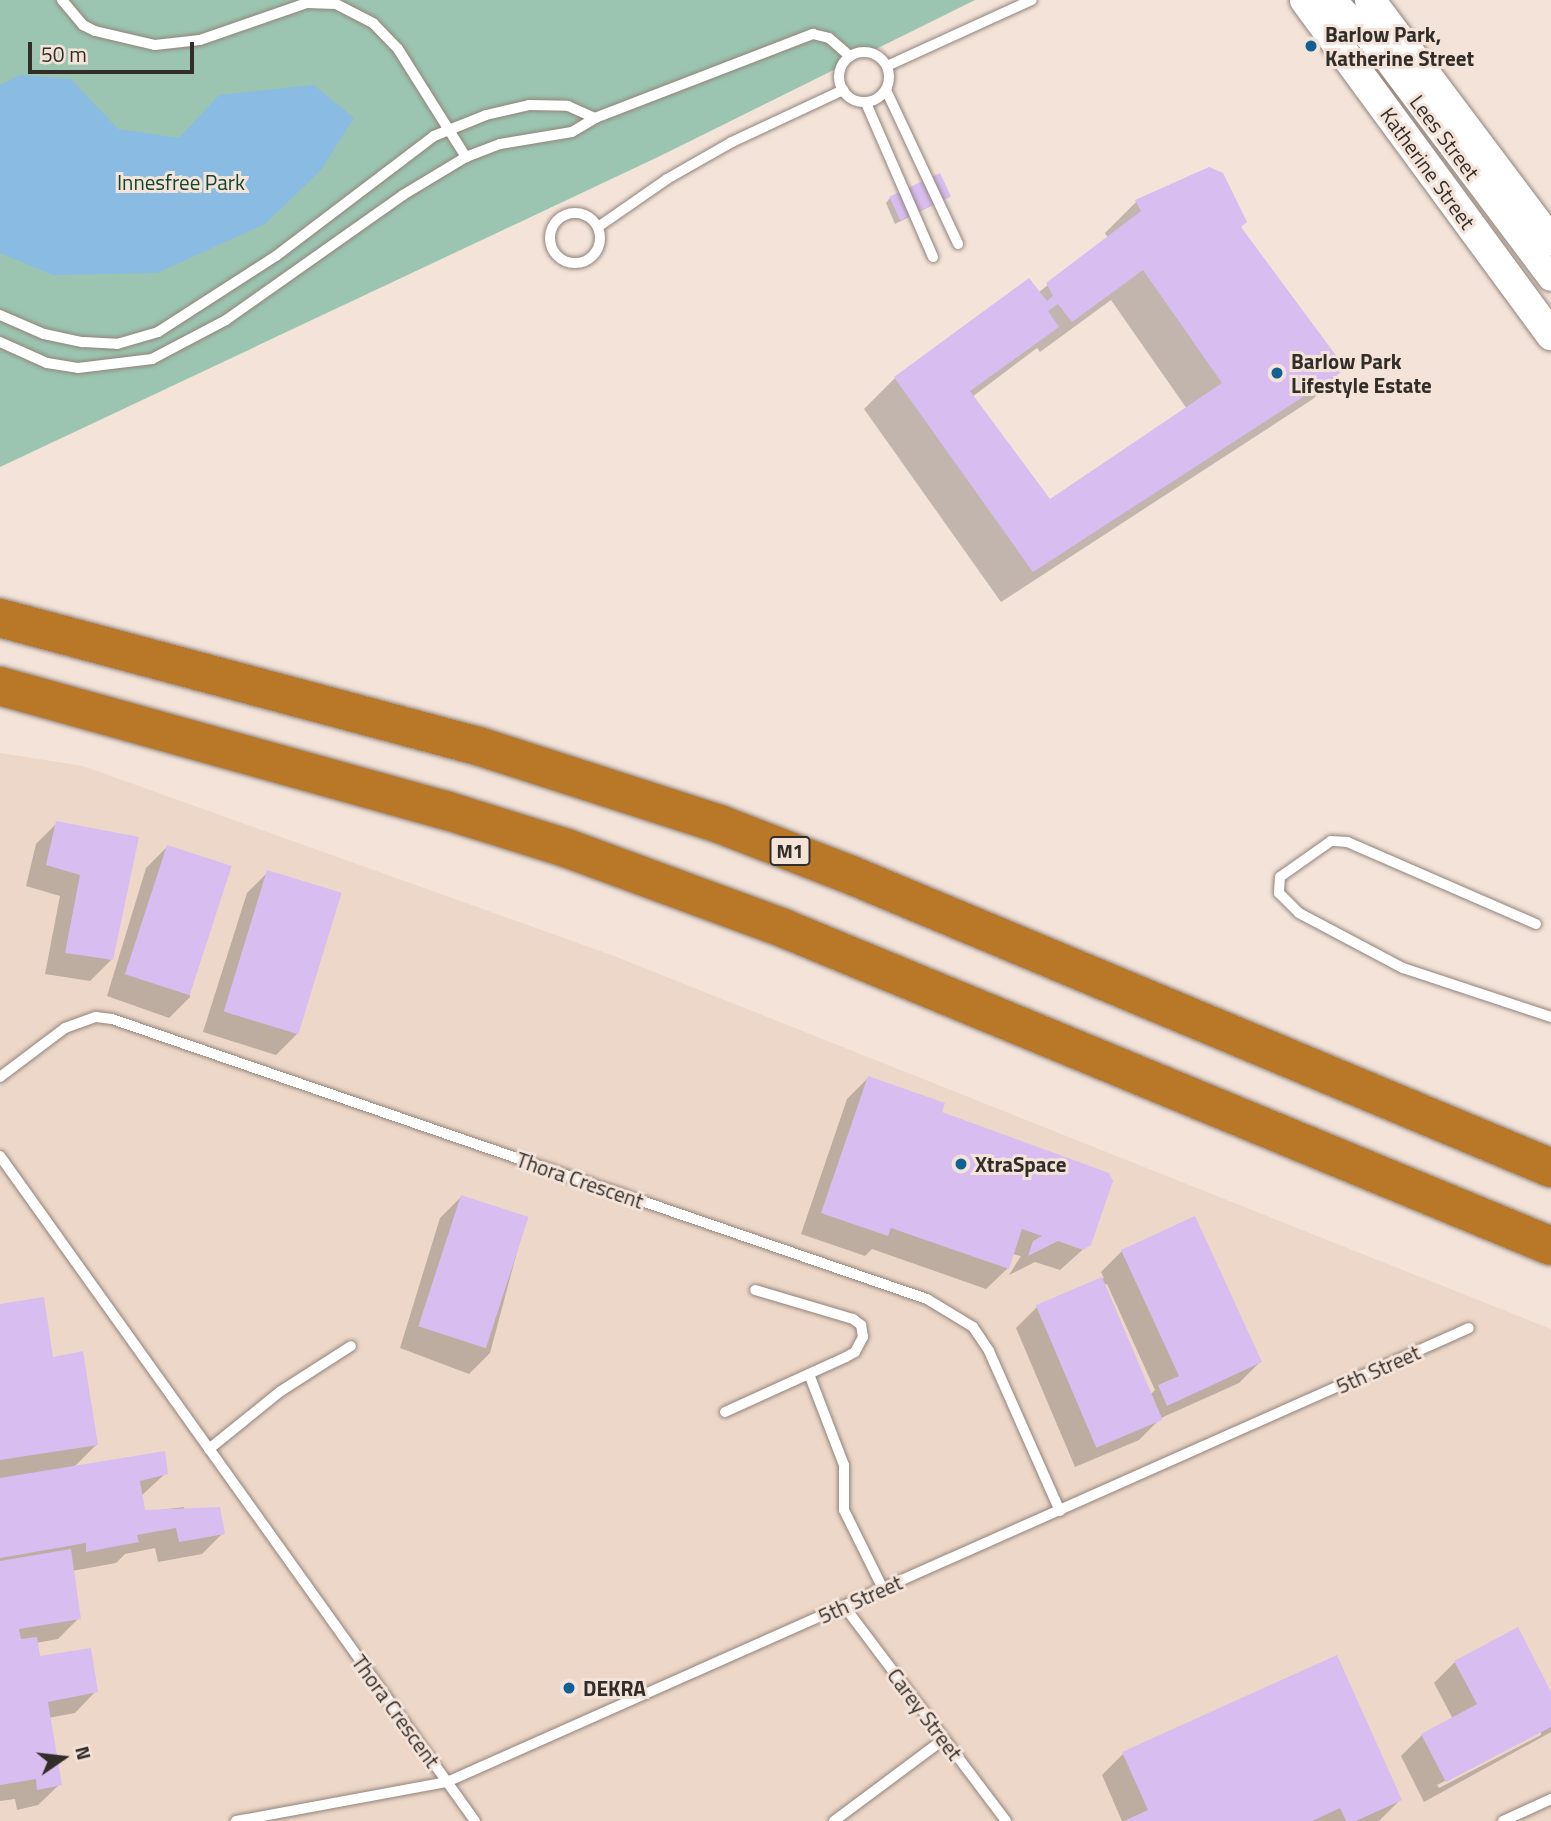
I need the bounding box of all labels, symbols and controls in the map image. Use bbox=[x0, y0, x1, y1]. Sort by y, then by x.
place label: Barlow Park, Katherine Street bbox=[1325, 21, 1474, 71]
scale bar bbox=[32, 28, 198, 72]
text: 50 m bbox=[41, 38, 87, 70]
marker: Barlow Park, Katherine Street bbox=[1303, 38, 1319, 54]
street label: Lees Street bbox=[1405, 90, 1485, 184]
street label: Katherine Street bbox=[1375, 102, 1481, 234]
park label: Innesfree Park bbox=[117, 169, 245, 195]
place label: Barlow Park Lifestyle Estate bbox=[1291, 348, 1432, 398]
marker: Barlow Park Lifestyle Estate bbox=[1269, 365, 1285, 381]
road number: M1 bbox=[769, 836, 811, 866]
street label: Thora Crescent bbox=[513, 1146, 647, 1214]
place label: XtraSpace bbox=[975, 1151, 1066, 1177]
marker: XtraSpace bbox=[953, 1156, 969, 1172]
street label: 5th Street bbox=[1332, 1339, 1424, 1399]
street label: 5th Street bbox=[814, 1569, 906, 1629]
street label: Thora Crescent bbox=[347, 1650, 445, 1772]
street label: Carey Street bbox=[882, 1663, 968, 1765]
place label: DEKRA bbox=[583, 1675, 646, 1701]
marker: DEKRA bbox=[561, 1680, 577, 1696]
north arrow bbox=[28, 1723, 98, 1793]
text: N bbox=[68, 1743, 100, 1763]

